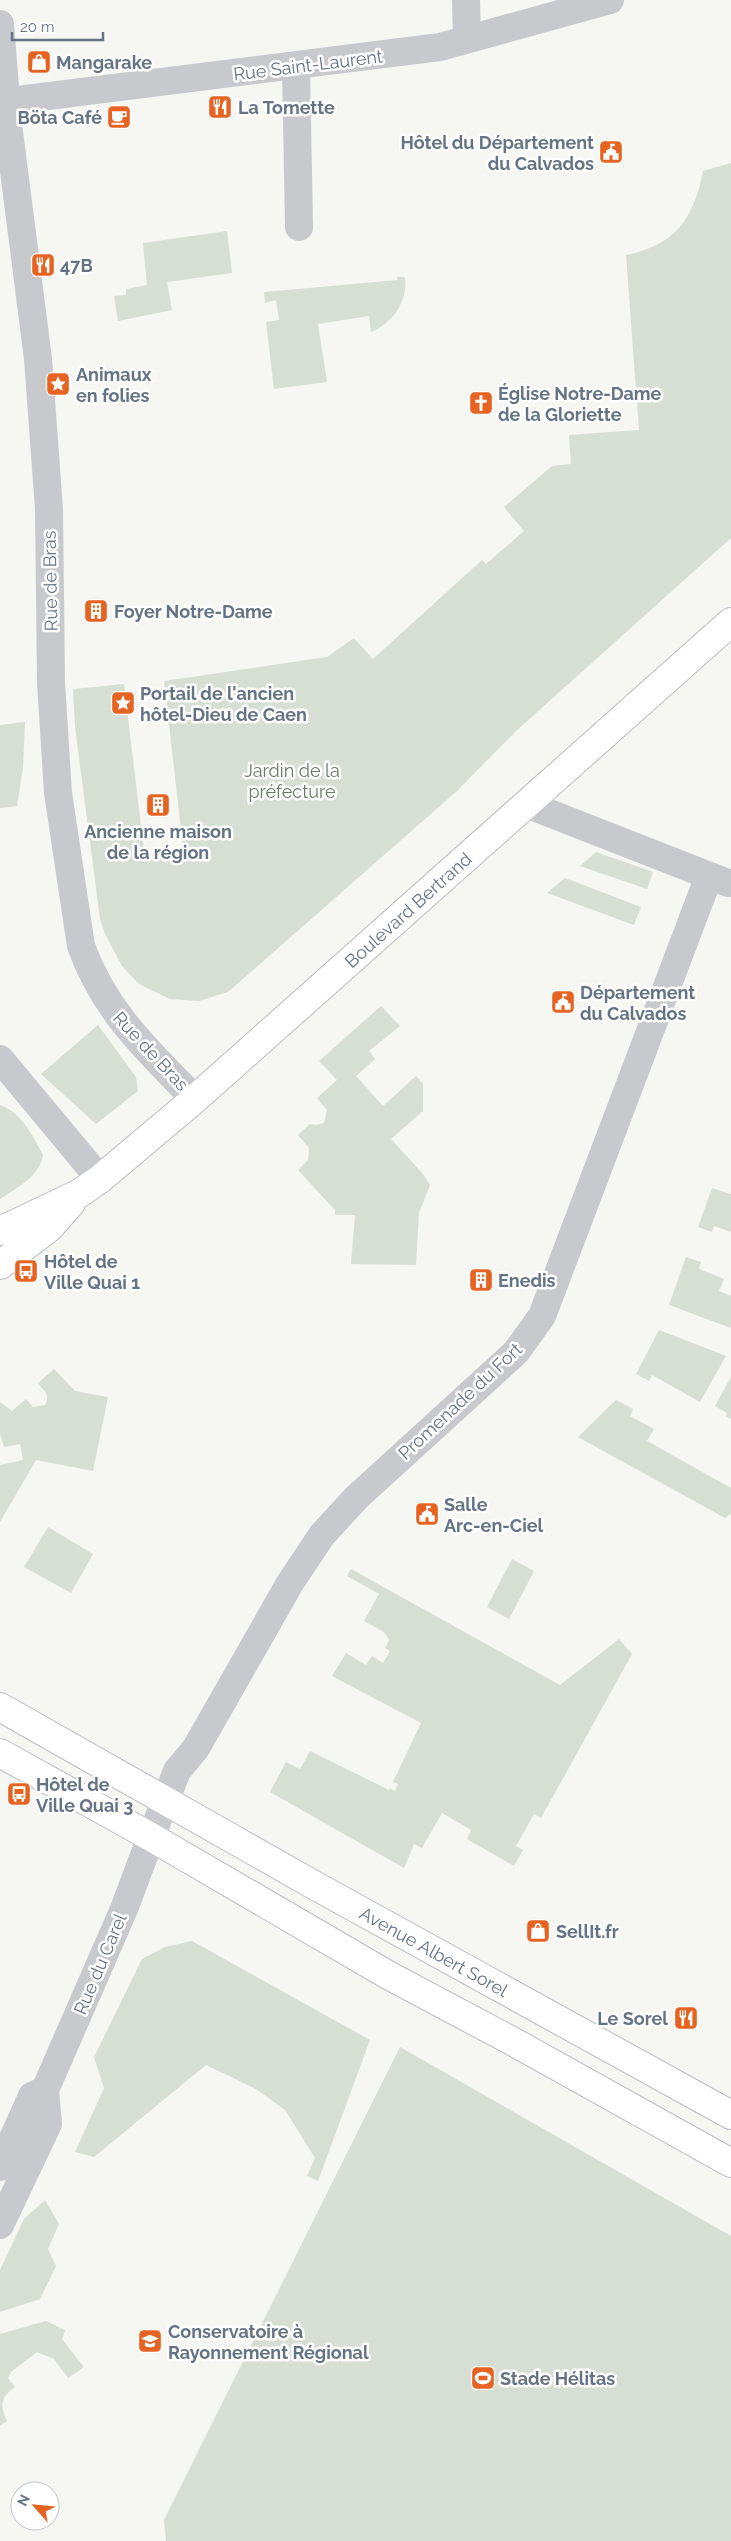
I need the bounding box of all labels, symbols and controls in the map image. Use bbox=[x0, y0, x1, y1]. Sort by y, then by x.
scale bar bbox=[12, 10, 104, 42]
text: 20 m bbox=[20, 18, 55, 36]
street label: Rue Saint-Laurent bbox=[232, 45, 384, 85]
shop icon: Mangarake bbox=[26, 49, 52, 75]
place label: Mangarake bbox=[56, 52, 152, 73]
restaurant icon: La Tomette bbox=[207, 94, 233, 120]
place label: La Tomette bbox=[238, 97, 335, 118]
cafe icon: Böta Café bbox=[106, 104, 132, 130]
place label: Böta Café bbox=[17, 107, 102, 128]
place label: Hôtel du Département du Calvados bbox=[401, 132, 594, 174]
public building icon: Hôtel du Département du Calvados bbox=[598, 139, 624, 165]
restaurant icon: 47B bbox=[30, 252, 56, 278]
place label: 47B bbox=[60, 255, 93, 276]
place label: Animaux en folies bbox=[76, 364, 152, 406]
place icon: Animaux en folies bbox=[45, 371, 71, 397]
place label: Église Notre-Dame de la Gloriette bbox=[498, 383, 662, 425]
church icon: Église Notre-Dame de la Gloriette bbox=[468, 390, 494, 416]
street label: Rue de Bras bbox=[39, 530, 61, 631]
building icon: Foyer Notre-Dame bbox=[83, 598, 109, 624]
place label: Foyer Notre-Dame bbox=[114, 601, 273, 622]
place label: Portail de l'ancien hôtel-Dieu de Caen bbox=[140, 683, 307, 725]
place icon: Portail de l'ancien hôtel-Dieu de Caen bbox=[110, 690, 136, 716]
park label: Jardin de la préfecture bbox=[244, 760, 340, 802]
building icon: Ancienne maison de la région bbox=[145, 792, 171, 818]
place label: Ancienne maison de la région bbox=[84, 821, 232, 863]
street label: Boulevard Bertrand bbox=[340, 848, 475, 971]
place label: Département du Calvados bbox=[580, 982, 695, 1024]
public building icon: Département du Calvados bbox=[550, 989, 576, 1015]
street label: Rue de Bras bbox=[109, 1007, 193, 1095]
place label: Hôtel de Ville Quai 1 bbox=[44, 1251, 140, 1293]
bus stop icon: Hôtel de Ville Quai 1 bbox=[13, 1258, 39, 1284]
building icon: Enedis bbox=[468, 1267, 494, 1293]
place label: Enedis bbox=[498, 1270, 556, 1291]
street label: Promenade du Fort bbox=[394, 1338, 526, 1464]
place label: Salle Arc-en-Ciel bbox=[444, 1494, 544, 1536]
public building icon: Salle Arc-en-Ciel bbox=[414, 1501, 440, 1527]
place label: Hôtel de Ville Quai 3 bbox=[36, 1774, 133, 1816]
bus stop icon: Hôtel de Ville Quai 3 bbox=[6, 1781, 32, 1807]
street label: Avenue Albert Sorel bbox=[356, 1902, 512, 2001]
street label: Rue du Carel bbox=[69, 1910, 131, 2018]
shop icon: SellIt.fr bbox=[525, 1918, 551, 1944]
place label: SellIt.fr bbox=[556, 1921, 619, 1942]
restaurant icon: Le Sorel bbox=[673, 2005, 699, 2031]
place label: Le Sorel bbox=[597, 2008, 668, 2029]
place label: Conservatoire à Rayonnement Régional bbox=[168, 2321, 369, 2363]
school or university icon: Conservatoire à Rayonnement Régional bbox=[137, 2328, 163, 2354]
sports icon: Stade Hélitas bbox=[470, 2365, 496, 2391]
place label: Stade Hélitas bbox=[500, 2368, 615, 2389]
north arrow bbox=[10, 2481, 60, 2531]
text: N bbox=[14, 2492, 33, 2508]

